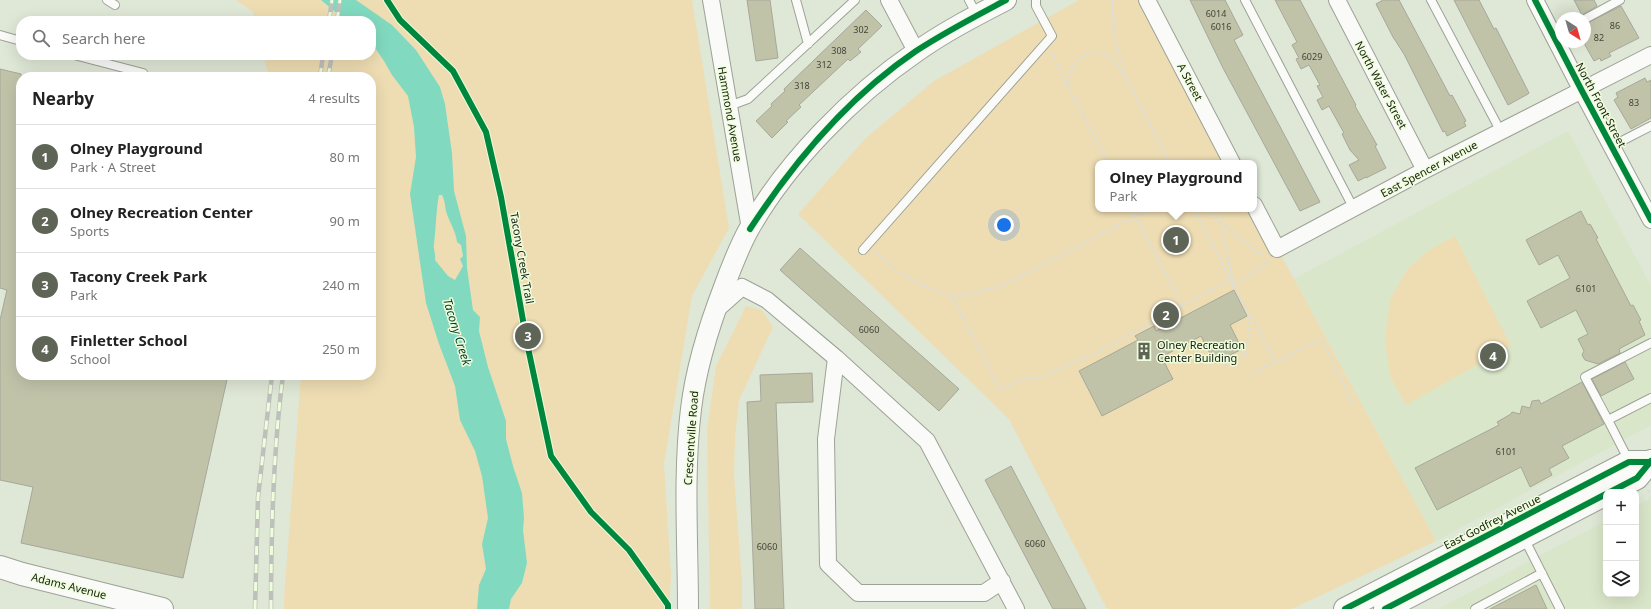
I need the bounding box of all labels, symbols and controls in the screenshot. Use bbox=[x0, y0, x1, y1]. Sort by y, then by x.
house number: 6014 bbox=[1206, 7, 1226, 20]
north arrow bbox=[1555, 12, 1591, 48]
search box bbox=[16, 16, 376, 60]
house number: 86 bbox=[1610, 19, 1620, 32]
house number: 6016 bbox=[1211, 20, 1231, 33]
house number: 302 bbox=[853, 23, 869, 36]
icon: search bbox=[30, 27, 52, 49]
text: Search here bbox=[62, 28, 145, 48]
house number: 82 bbox=[1594, 31, 1604, 44]
street label: North Water Street bbox=[1352, 38, 1411, 131]
house number: 308 bbox=[831, 44, 847, 57]
house number: 6029 bbox=[1302, 50, 1322, 63]
house number: 312 bbox=[816, 58, 832, 71]
street label: A Street bbox=[1174, 60, 1207, 103]
street label: North Front Street bbox=[1573, 60, 1630, 150]
street label: Hammond Avenue bbox=[715, 65, 746, 163]
house number: 318 bbox=[794, 79, 810, 92]
text: Nearby bbox=[32, 87, 94, 110]
text: 4 results bbox=[308, 89, 360, 107]
house number: 83 bbox=[1629, 96, 1639, 109]
street label: East Spencer Avenue bbox=[1378, 137, 1480, 200]
text: Olney Playground bbox=[70, 138, 203, 158]
text: 1 bbox=[41, 148, 49, 166]
text: 80 m bbox=[330, 148, 360, 166]
text: Park · A Street bbox=[70, 158, 156, 176]
popup bbox=[1095, 160, 1257, 212]
text: Olney Playground bbox=[1110, 167, 1242, 187]
text: Park bbox=[1110, 187, 1137, 205]
text: Olney Recreation Center bbox=[70, 202, 253, 222]
street label: Tacony Creek Trail bbox=[507, 211, 538, 305]
text: 2 bbox=[41, 212, 49, 230]
text: 90 m bbox=[330, 212, 360, 230]
your location bbox=[994, 215, 1014, 235]
text: Sports bbox=[70, 222, 109, 240]
pin: 1 bbox=[1163, 225, 1189, 255]
text: Tacony Creek Park bbox=[70, 266, 207, 286]
text: 3 bbox=[41, 276, 49, 294]
text: 240 m bbox=[322, 276, 360, 294]
house number: 6101 bbox=[1576, 282, 1596, 295]
text: Park bbox=[70, 286, 97, 304]
water label: Tacony Creek bbox=[439, 296, 476, 368]
pin: 2 bbox=[1153, 300, 1179, 330]
pin: 3 bbox=[515, 321, 541, 351]
house number: 6060 bbox=[859, 323, 879, 336]
text: Finletter School bbox=[70, 330, 187, 350]
place label: Olney Recreation Center Building bbox=[1157, 337, 1245, 365]
text: 4 bbox=[41, 340, 49, 358]
text: 250 m bbox=[322, 340, 360, 358]
building icon: Olney Recreation Center Building bbox=[1134, 341, 1154, 361]
pin: 4 bbox=[1480, 341, 1506, 371]
text: School bbox=[70, 350, 111, 368]
street label: Crescentville Road bbox=[680, 390, 701, 486]
house number: 6101 bbox=[1496, 445, 1516, 458]
map controls bbox=[1603, 489, 1639, 597]
button: + bbox=[1603, 489, 1639, 525]
street label: East Godfrey Avenue bbox=[1441, 491, 1543, 553]
button: − bbox=[1603, 525, 1639, 561]
house number: 6060 bbox=[1025, 537, 1045, 550]
house number: 6060 bbox=[757, 540, 777, 553]
button: layers bbox=[1603, 561, 1639, 597]
street label: Adams Avenue bbox=[30, 569, 108, 602]

